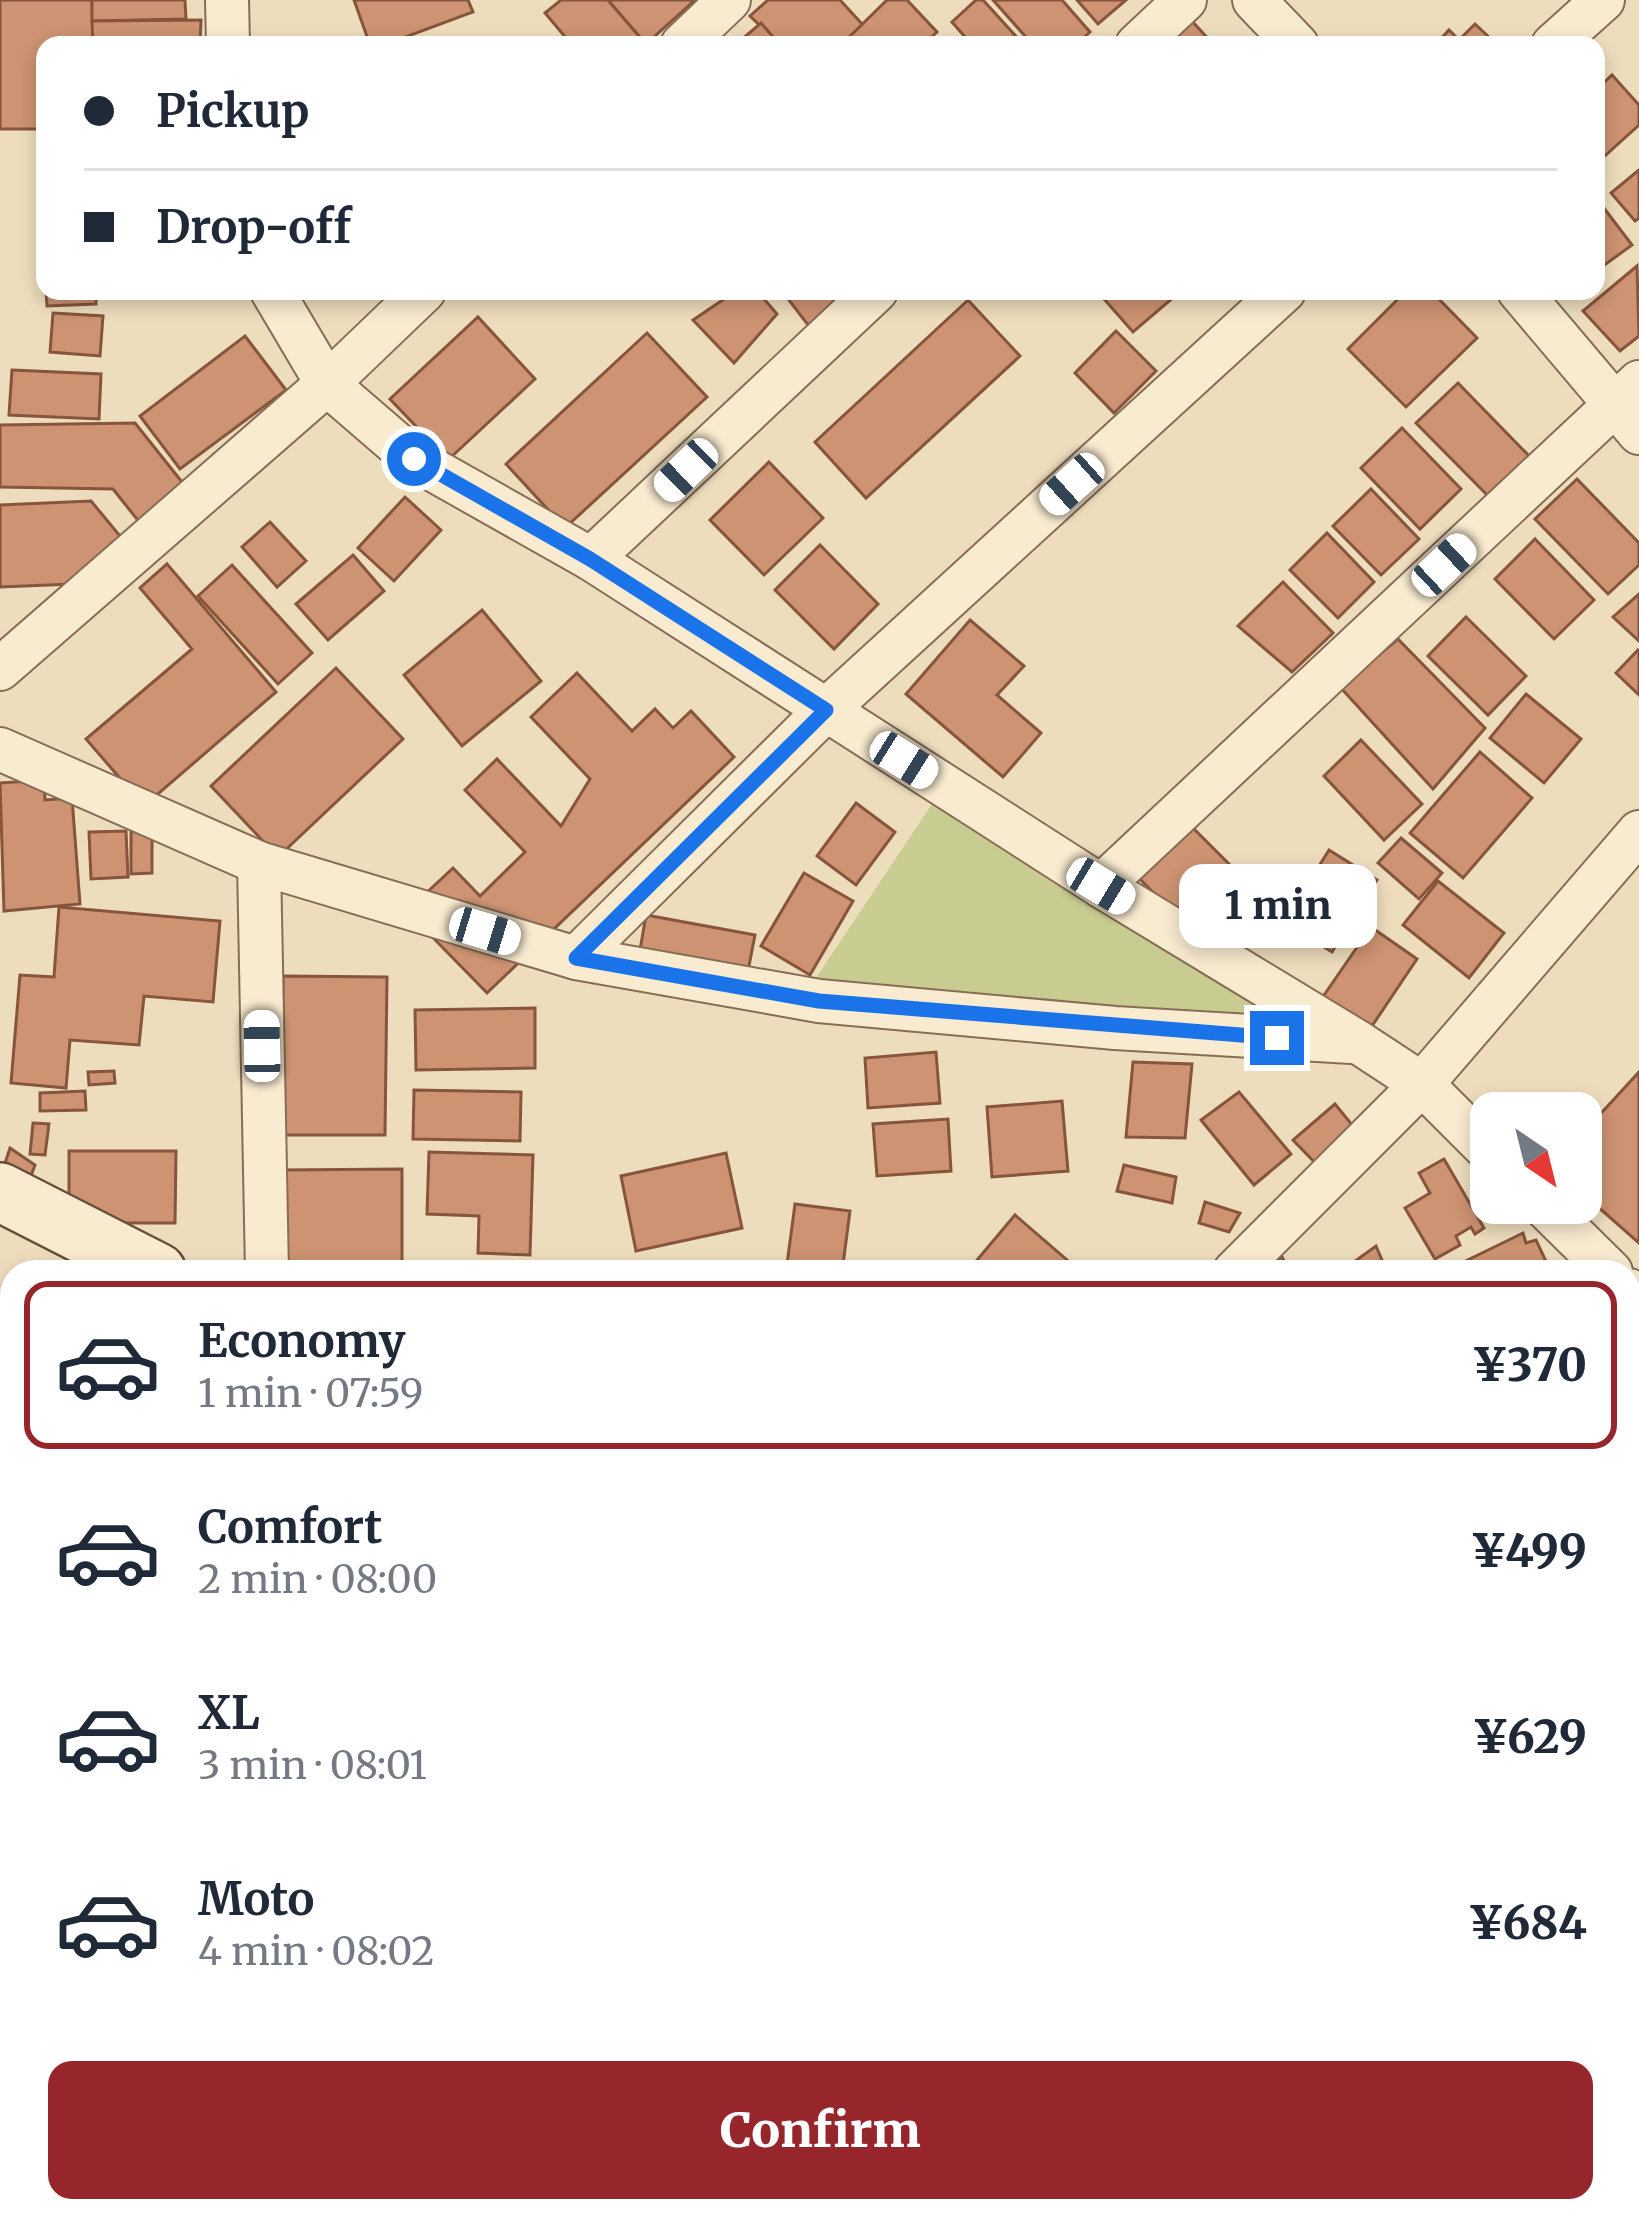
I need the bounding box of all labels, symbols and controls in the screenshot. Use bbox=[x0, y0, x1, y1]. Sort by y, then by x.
text: Pickup bbox=[156, 83, 310, 139]
text: Drop-off bbox=[156, 199, 351, 255]
route start bbox=[387, 432, 441, 486]
car bbox=[648, 432, 724, 508]
car bbox=[1033, 447, 1111, 521]
car bbox=[1405, 527, 1483, 603]
car bbox=[864, 726, 944, 794]
car bbox=[1061, 852, 1141, 920]
callout: 1 min bbox=[1178, 864, 1376, 948]
text: 1 min bbox=[1225, 881, 1331, 930]
car bbox=[445, 903, 525, 959]
car bbox=[243, 1010, 281, 1082]
route end bbox=[1250, 1011, 1304, 1065]
north arrow bbox=[1470, 1092, 1602, 1224]
map controls bbox=[1470, 1092, 1602, 1224]
icon: car bbox=[54, 1311, 162, 1419]
text: Economy bbox=[198, 1313, 406, 1369]
text: ¥370 bbox=[1472, 1337, 1587, 1393]
text: 1 min · 07:59 bbox=[198, 1369, 423, 1418]
icon: car bbox=[54, 1497, 162, 1605]
text: Comfort bbox=[198, 1499, 382, 1555]
text: ¥499 bbox=[1471, 1523, 1587, 1579]
text: 2 min · 08:00 bbox=[198, 1555, 437, 1604]
icon: car bbox=[54, 1683, 162, 1791]
text: XL bbox=[198, 1685, 260, 1741]
text: ¥629 bbox=[1473, 1709, 1587, 1765]
text: 3 min · 08:01 bbox=[198, 1741, 427, 1790]
icon: car bbox=[54, 1869, 162, 1977]
text: Moto bbox=[198, 1871, 314, 1927]
text: ¥684 bbox=[1468, 1895, 1587, 1951]
text: 4 min · 08:02 bbox=[198, 1927, 435, 1976]
button: Confirm bbox=[48, 2061, 1593, 2199]

